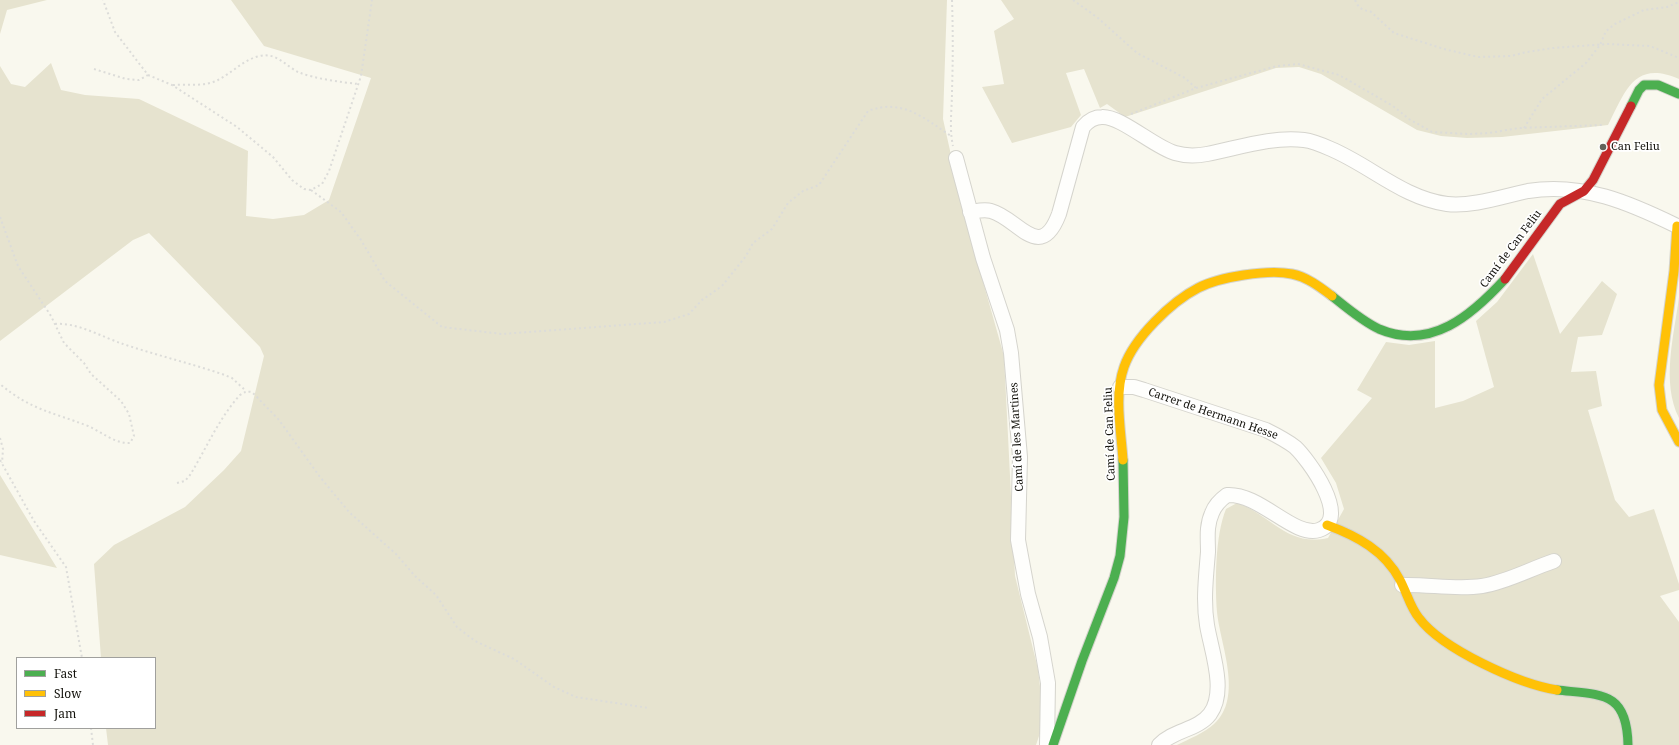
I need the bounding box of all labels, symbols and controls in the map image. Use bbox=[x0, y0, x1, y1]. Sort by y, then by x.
place label: Can Feliu bbox=[1611, 140, 1660, 154]
marker: Can Feliu bbox=[1598, 142, 1608, 152]
street label: Camí de Can Feliu bbox=[1477, 208, 1545, 290]
street label: Camí de les Martines bbox=[1008, 382, 1026, 492]
street label: Carrer de Hermann Hesse bbox=[1146, 386, 1280, 442]
street label: Camí de Can Feliu bbox=[1102, 387, 1118, 481]
legend bbox=[16, 657, 156, 729]
text: Fast bbox=[54, 665, 77, 682]
text: Slow bbox=[54, 685, 82, 702]
text: Jam bbox=[54, 705, 76, 722]

